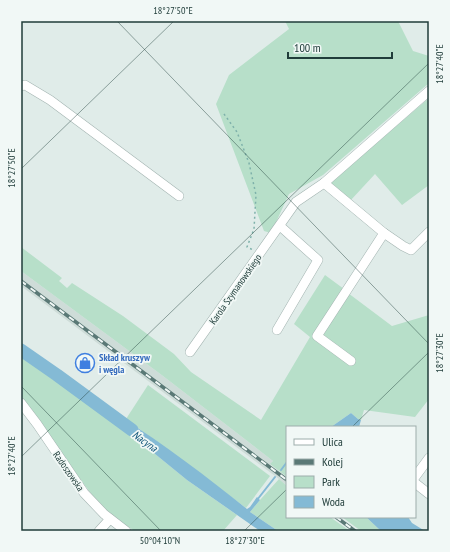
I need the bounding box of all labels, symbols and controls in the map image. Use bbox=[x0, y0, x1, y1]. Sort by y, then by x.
text: 18°27'50"E bbox=[153, 4, 193, 17]
scale bar bbox=[288, 34, 392, 60]
text: 100 m bbox=[294, 40, 321, 55]
text: 18°27'40"E bbox=[433, 44, 446, 84]
text: 18°27'50"E bbox=[5, 148, 18, 188]
street label: Karola Szymanowskiego bbox=[206, 252, 265, 327]
text: 18°27'30"E bbox=[433, 333, 446, 373]
place label: Skład kruszyw i węgla bbox=[99, 351, 151, 376]
shop icon: Skład kruszyw i węgla bbox=[74, 352, 96, 374]
legend bbox=[286, 426, 416, 518]
water label: Nacyna bbox=[130, 427, 161, 455]
text: Ulica bbox=[322, 434, 343, 449]
text: 18°27'40"E bbox=[5, 436, 18, 476]
street label: Radoszowska bbox=[50, 449, 87, 494]
text: Kolej bbox=[322, 454, 343, 469]
text: Park bbox=[322, 474, 340, 489]
text: Woda bbox=[322, 494, 345, 509]
text: 50°04'10"N bbox=[140, 534, 180, 547]
text: 18°27'30"E bbox=[225, 534, 265, 547]

